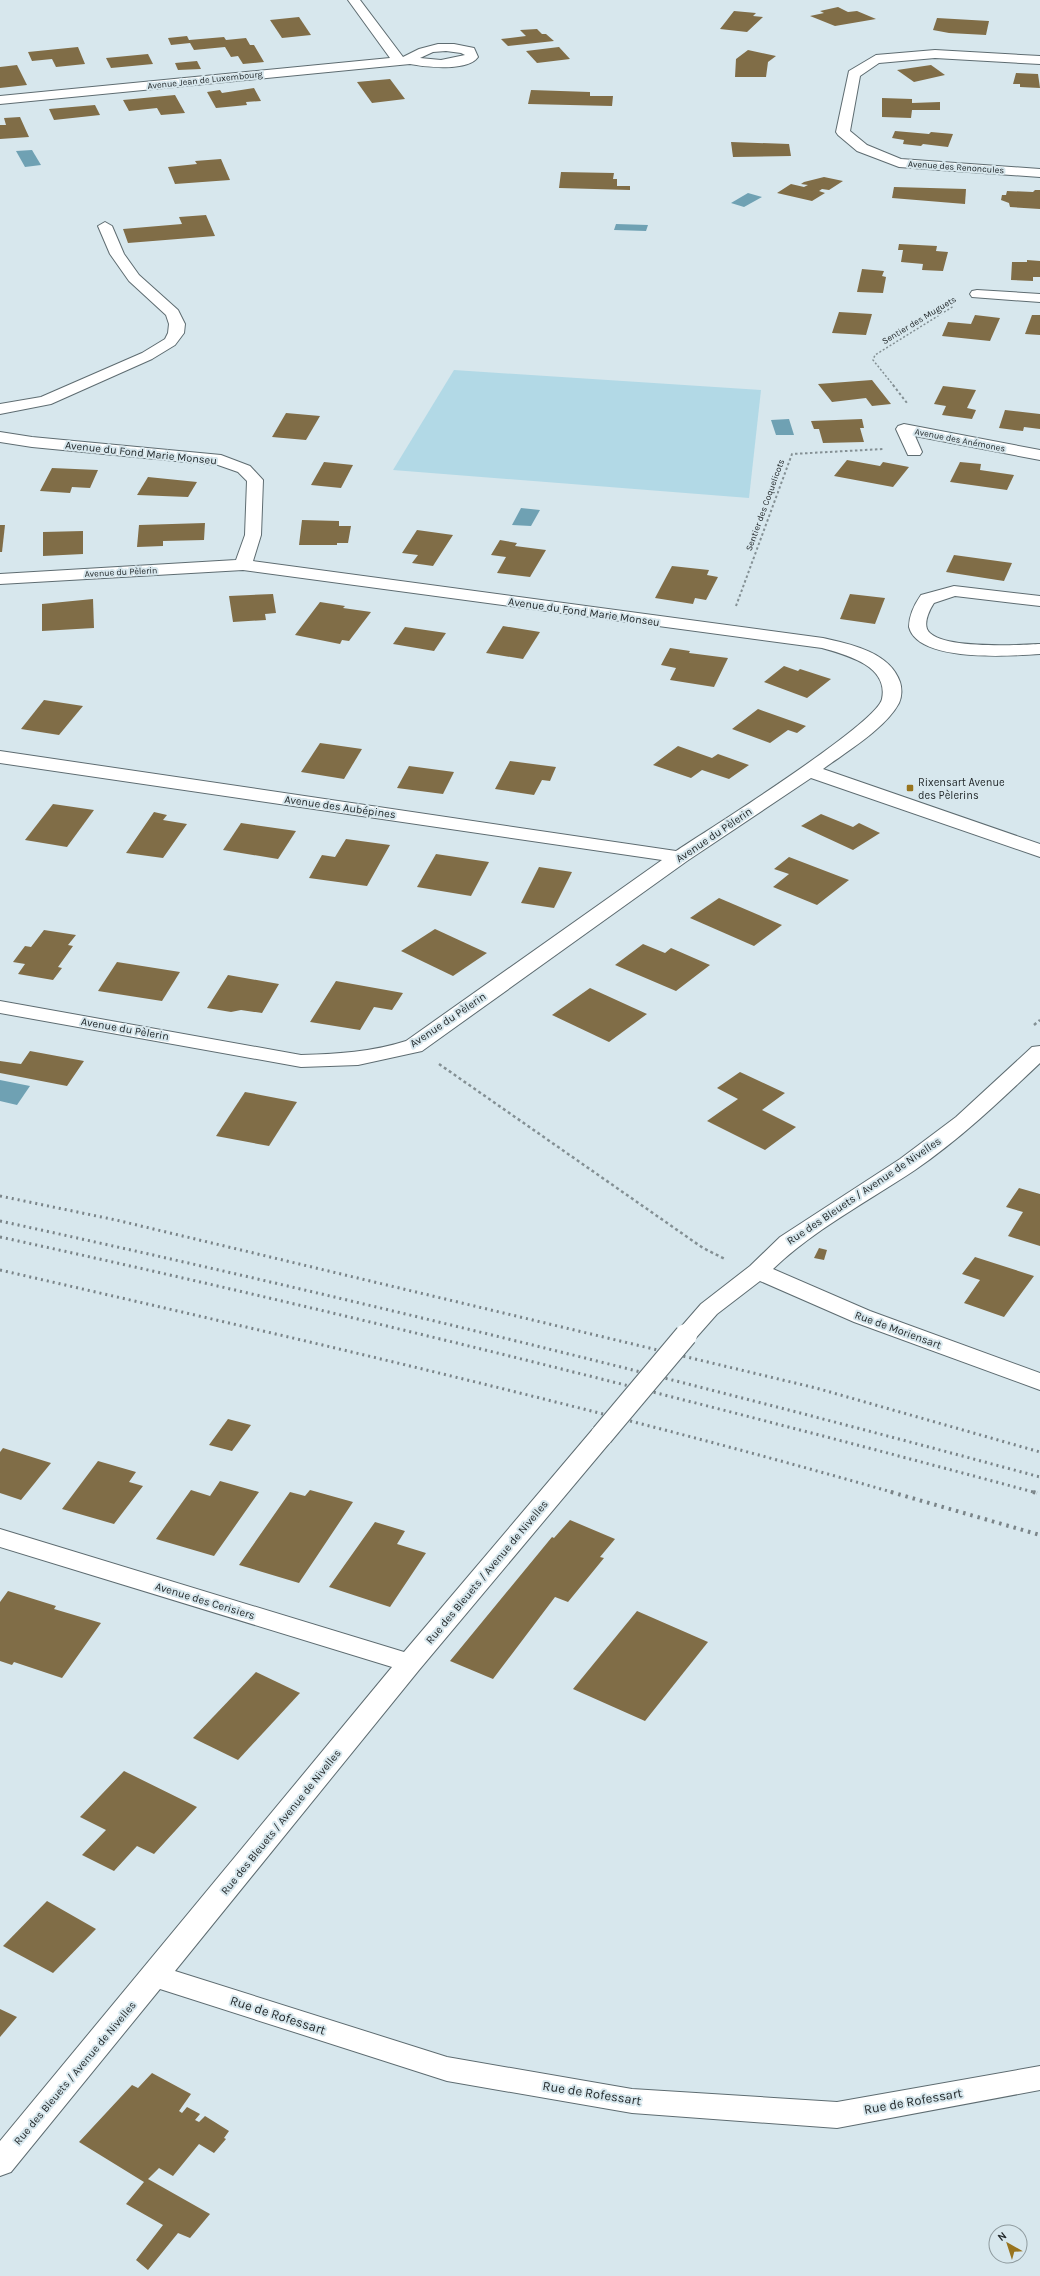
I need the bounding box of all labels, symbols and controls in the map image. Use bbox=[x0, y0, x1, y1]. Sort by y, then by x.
street label: Avenue Jean de Luxembourg bbox=[147, 69, 263, 91]
street label: Avenue des Renoncules bbox=[908, 159, 1005, 175]
street label: Sentier des Muguets bbox=[880, 294, 958, 346]
street label: Avenue des Anémones bbox=[914, 426, 1006, 454]
street label: Avenue du Fond Marie Monseu bbox=[64, 439, 218, 467]
street label: Sentier des Coquelicots bbox=[744, 457, 787, 553]
street label: Avenue du Pèlerin bbox=[84, 565, 158, 579]
street label: Avenue du Fond Marie Monseu bbox=[507, 595, 661, 629]
place label: Rixensart Avenue des Pèlerins bbox=[918, 776, 1005, 802]
marker: Rixensart Avenue des Pèlerins bbox=[905, 783, 915, 793]
street label: Avenue des Aubépines bbox=[283, 793, 397, 821]
street label: Avenue du Pèlerin bbox=[673, 805, 755, 865]
street label: Avenue du Pèlerin bbox=[407, 990, 489, 1050]
street label: Avenue du Pèlerin bbox=[80, 1015, 170, 1043]
street label: Rue des Bleuets / Avenue de Nivelles bbox=[784, 1134, 944, 1248]
street label: Rue de Moriensart bbox=[853, 1308, 943, 1352]
street label: Rue des Bleuets / Avenue de Nivelles bbox=[423, 1498, 551, 1646]
street label: Avenue des Cerisiers bbox=[154, 1580, 257, 1622]
street label: Rue des Bleuets / Avenue de Nivelles bbox=[218, 1747, 344, 1897]
street label: Rue de Rofessart bbox=[228, 1992, 328, 2038]
street label: Rue des Bleuets / Avenue de Nivelles bbox=[11, 1999, 139, 2147]
street label: Rue de Rofessart bbox=[542, 2078, 642, 2108]
street label: Rue de Rofessart bbox=[863, 2085, 963, 2117]
north arrow bbox=[988, 2224, 1028, 2264]
text: N bbox=[995, 2229, 1009, 2244]

